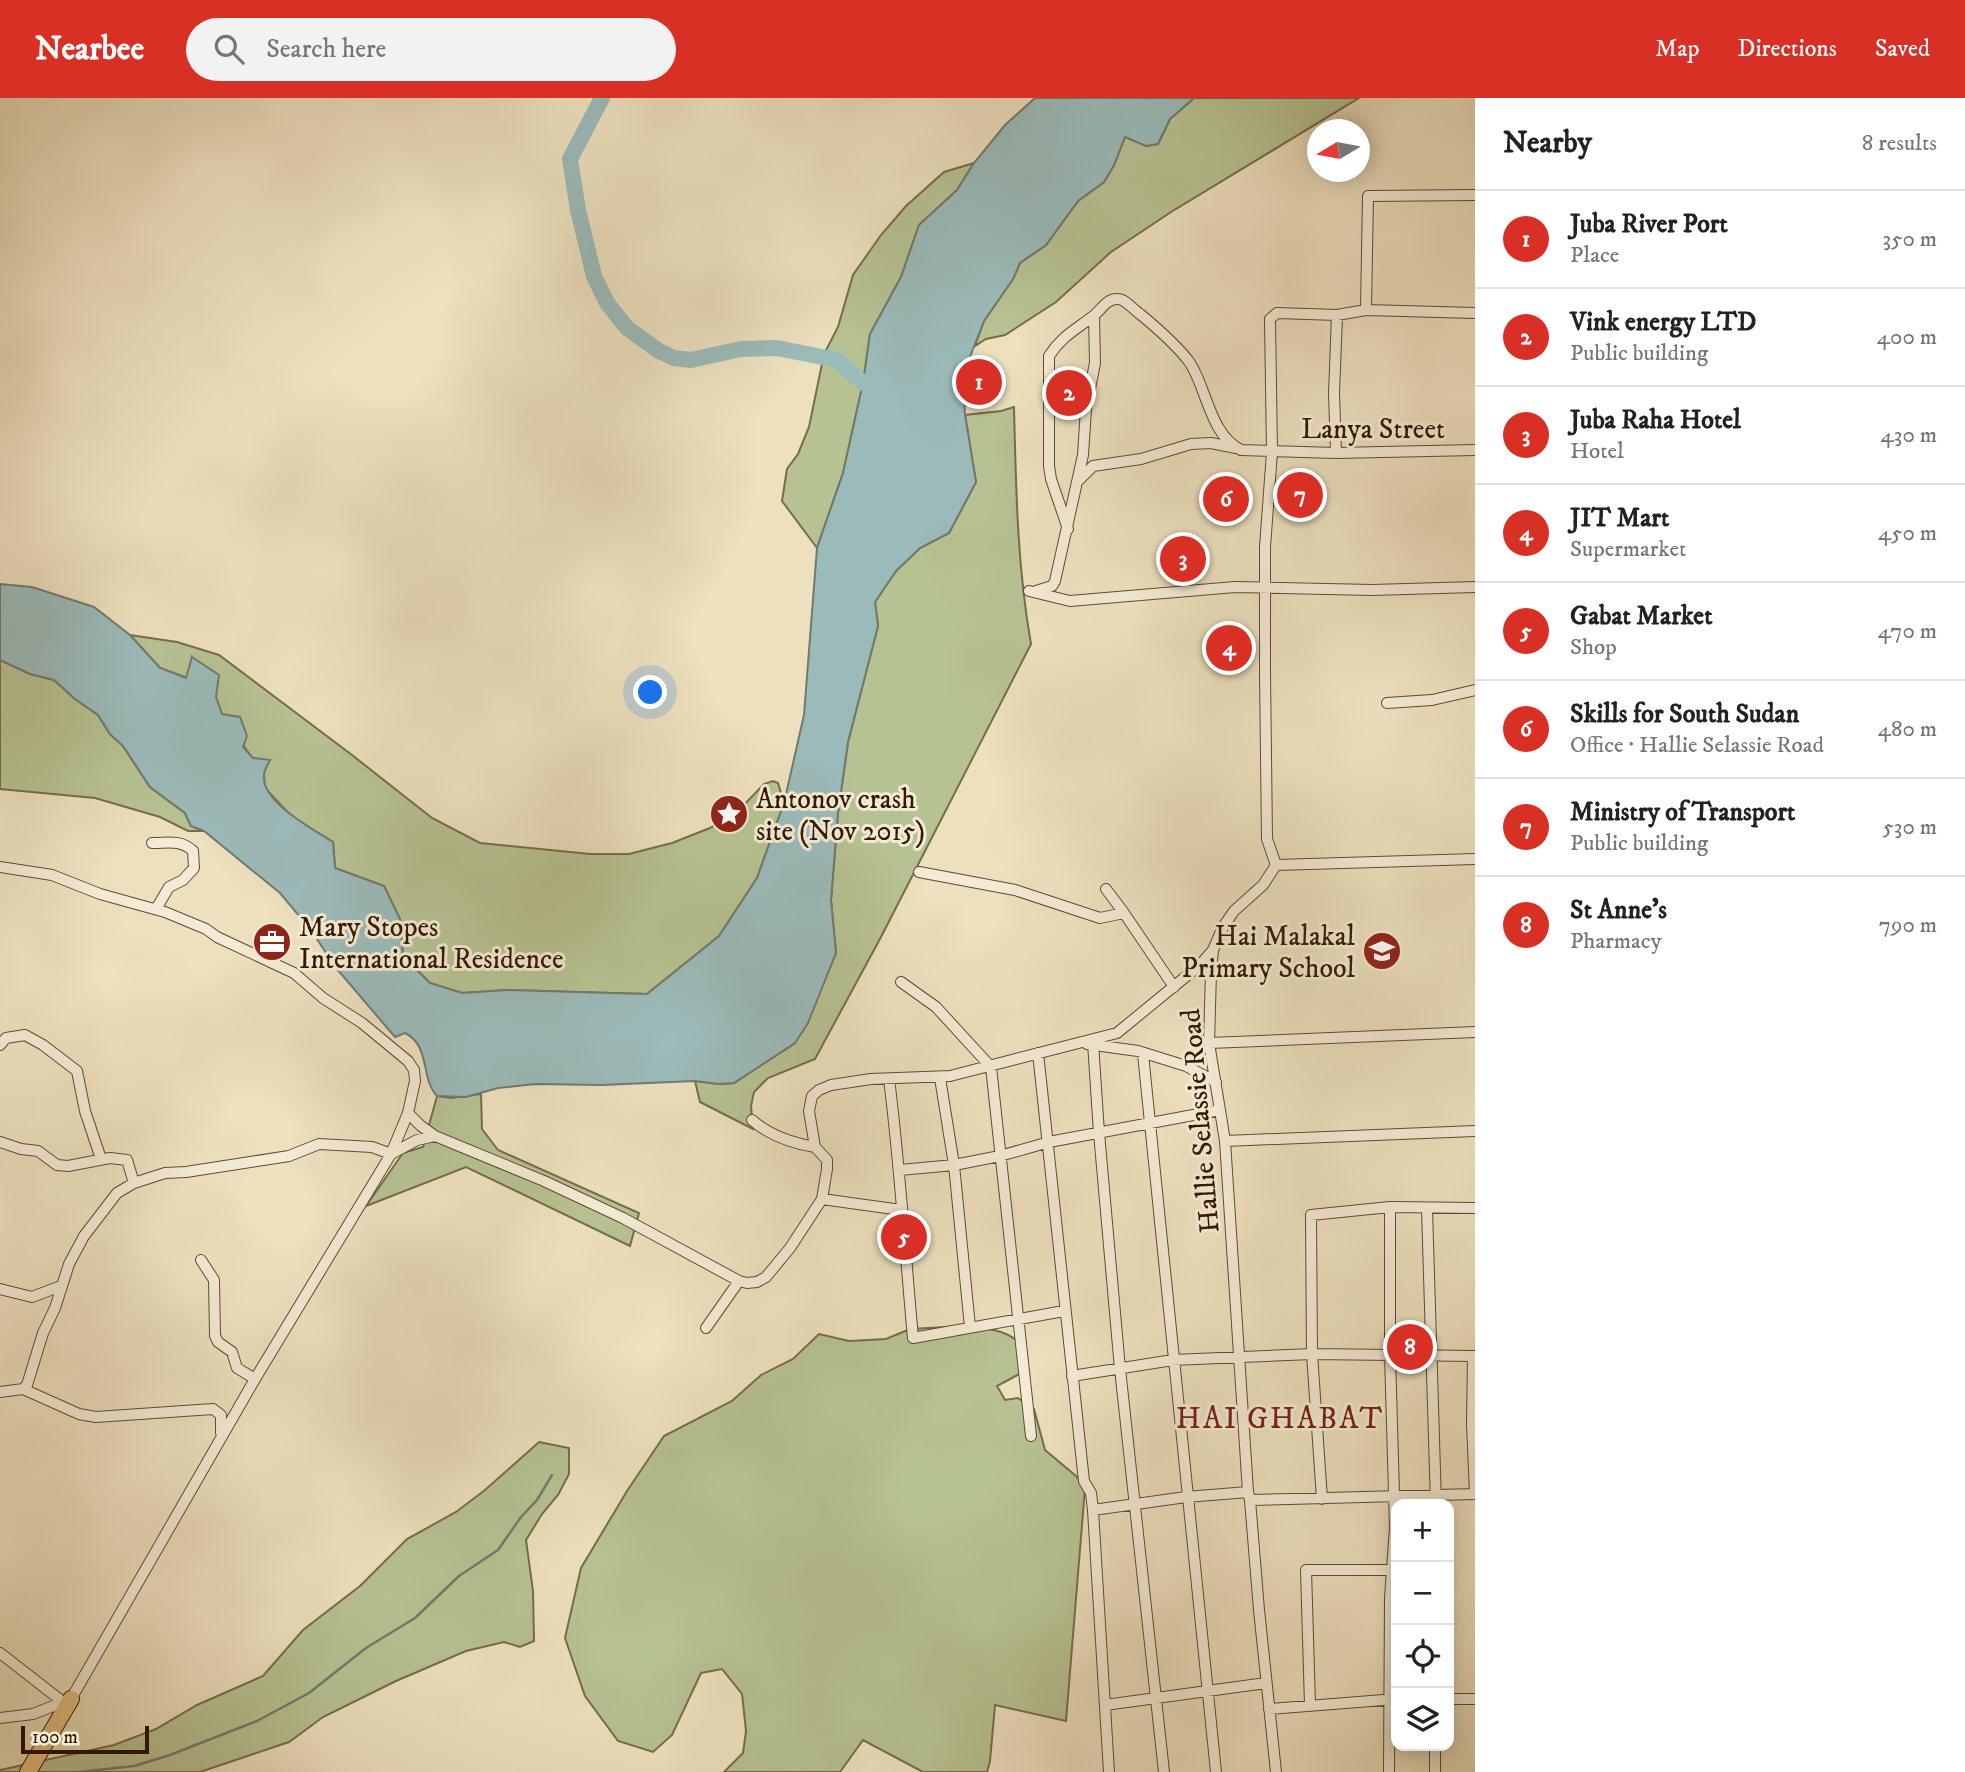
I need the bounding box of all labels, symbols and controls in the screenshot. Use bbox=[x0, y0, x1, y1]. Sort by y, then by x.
search box bbox=[186, 18, 676, 81]
text: Nearbee bbox=[35, 29, 144, 70]
icon: search bbox=[210, 30, 248, 68]
text: Search here bbox=[266, 33, 386, 66]
text: Map bbox=[1655, 34, 1700, 64]
text: Directions bbox=[1738, 34, 1837, 64]
text: Saved bbox=[1875, 34, 1930, 64]
north arrow bbox=[1307, 119, 1370, 182]
text: Nearby bbox=[1503, 125, 1592, 162]
text: 8 results bbox=[1862, 129, 1937, 158]
text: Juba River Port bbox=[1570, 208, 1728, 241]
text: 1 bbox=[1522, 225, 1530, 254]
text: 350 m bbox=[1882, 225, 1937, 254]
text: Place bbox=[1570, 241, 1619, 270]
text: Vink energy LTD bbox=[1570, 306, 1756, 339]
text: 2 bbox=[1520, 323, 1532, 352]
text: 400 m bbox=[1877, 323, 1937, 352]
text: Public building bbox=[1570, 339, 1708, 368]
pin: 1 bbox=[956, 356, 1002, 408]
pin: 2 bbox=[1046, 367, 1092, 419]
text: Juba Raha Hotel bbox=[1570, 404, 1741, 437]
street label: Lanya Street bbox=[1301, 412, 1445, 447]
text: 3 bbox=[1522, 421, 1530, 450]
text: 430 m bbox=[1881, 421, 1937, 450]
text: Hotel bbox=[1570, 437, 1624, 466]
pin: 7 bbox=[1277, 469, 1323, 521]
pin: 6 bbox=[1203, 473, 1249, 525]
text: JIT Mart bbox=[1570, 502, 1669, 535]
text: 4 bbox=[1519, 519, 1533, 548]
text: 450 m bbox=[1878, 519, 1937, 548]
pin: 3 bbox=[1160, 533, 1206, 585]
text: Supermarket bbox=[1570, 535, 1686, 564]
text: Gabat Market bbox=[1570, 600, 1712, 633]
text: 5 bbox=[1520, 617, 1532, 646]
text: 470 m bbox=[1878, 617, 1937, 646]
pin: 4 bbox=[1206, 622, 1252, 674]
text: Shop bbox=[1570, 633, 1617, 662]
your location bbox=[633, 675, 667, 709]
text: Skills for South Sudan bbox=[1570, 698, 1799, 731]
text: 6 bbox=[1520, 715, 1532, 744]
text: 480 m bbox=[1878, 715, 1937, 744]
text: Office · Hallie Selassie Road bbox=[1570, 731, 1824, 760]
place label: Antonov crash site (Nov 2015) bbox=[756, 782, 925, 849]
place icon: Antonov crash site (Nov 2015) bbox=[708, 793, 750, 835]
text: Ministry of Transport bbox=[1570, 796, 1795, 829]
text: 7 bbox=[1520, 813, 1532, 842]
text: 530 m bbox=[1882, 813, 1937, 842]
text: Public building bbox=[1570, 829, 1708, 858]
text: St Anne's bbox=[1570, 894, 1667, 927]
place label: Mary Stopes International Residence bbox=[299, 910, 564, 977]
text: 8 bbox=[1520, 911, 1532, 940]
text: 790 m bbox=[1879, 911, 1937, 940]
place label: Hai Malakal Primary School bbox=[1182, 919, 1356, 986]
office icon: Mary Stopes International Residence bbox=[251, 921, 293, 963]
text: Pharmacy bbox=[1570, 927, 1662, 956]
school or university icon: Hai Malakal Primary School bbox=[1361, 930, 1403, 972]
street label: Hallie Selassie Road bbox=[1173, 1007, 1228, 1235]
pin: 5 bbox=[881, 1211, 927, 1263]
pin: 8 bbox=[1387, 1321, 1433, 1373]
district label: HAI GHABAT bbox=[1176, 1401, 1384, 1438]
map controls bbox=[1391, 1499, 1454, 1751]
button: + bbox=[1391, 1499, 1454, 1562]
button: − bbox=[1391, 1562, 1454, 1625]
button: locate bbox=[1391, 1625, 1454, 1688]
button: layers bbox=[1391, 1688, 1454, 1751]
scale bar bbox=[21, 1723, 149, 1755]
text: 100 m bbox=[32, 1726, 78, 1749]

